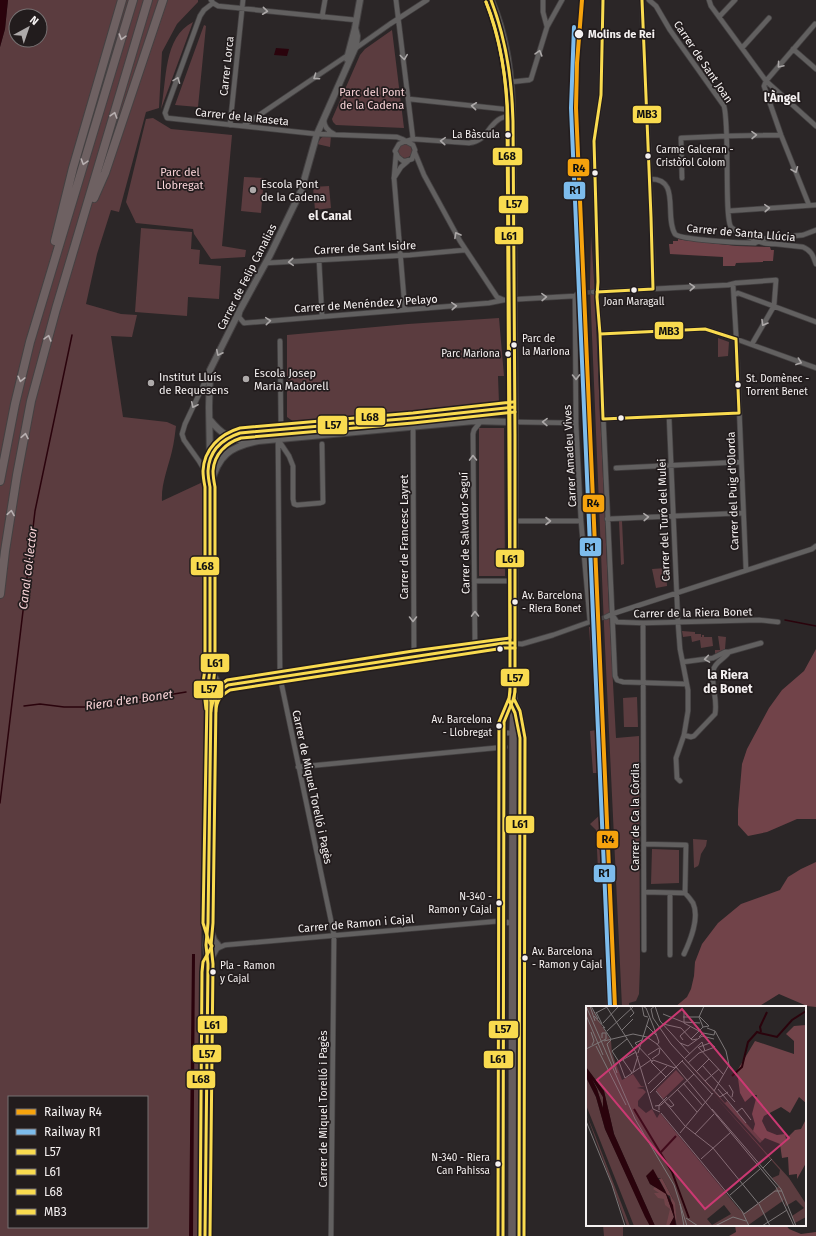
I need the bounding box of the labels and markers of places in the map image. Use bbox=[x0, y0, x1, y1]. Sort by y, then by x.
marker: Molins de Rei bbox=[573, 28, 585, 40]
place label: Molins de Rei bbox=[588, 28, 655, 41]
place label: La Bàscula bbox=[452, 129, 500, 141]
marker: La Bàscula bbox=[503, 130, 513, 140]
place label: Carme Galceran - Cristòfol Colom bbox=[656, 144, 734, 169]
marker: Carme Galceran - Cristòfol Colom bbox=[643, 151, 653, 161]
unlabelled marker bbox=[590, 168, 600, 178]
place label: Escola Pont de la Cadena bbox=[261, 178, 326, 204]
marker: Escola Pont de la Cadena bbox=[248, 185, 258, 195]
marker: Joan Maragall bbox=[629, 285, 639, 295]
place label: Joan Maragall bbox=[603, 296, 665, 308]
place label: Parc de la Mariona bbox=[522, 333, 570, 358]
marker: Parc de la Mariona bbox=[509, 340, 519, 350]
place label: Parc Mariona bbox=[441, 348, 500, 360]
marker: Parc Mariona bbox=[503, 349, 513, 359]
place label: Escola Josep Maria Madorell bbox=[254, 367, 329, 393]
place label: Institut Lluís de Requesens bbox=[159, 371, 229, 397]
place label: St. Domènec - Torrent Benet bbox=[746, 373, 809, 398]
marker: Escola Josep Maria Madorell bbox=[241, 374, 251, 384]
marker: Institut Lluís de Requesens bbox=[146, 378, 156, 388]
marker: St. Domènec - Torrent Benet bbox=[733, 380, 743, 390]
unlabelled marker bbox=[616, 413, 626, 423]
place label: Av. Barcelona - Riera Bonet bbox=[522, 590, 582, 615]
marker: Av. Barcelona - Riera Bonet bbox=[510, 597, 520, 607]
unlabelled marker bbox=[495, 644, 505, 654]
place label: Av. Barcelona - Llobregat bbox=[432, 714, 492, 739]
marker: Av. Barcelona - Llobregat bbox=[494, 721, 504, 731]
place label: N-340 - Ramon y Cajal bbox=[428, 891, 492, 916]
marker: N-340 - Ramon y Cajal bbox=[494, 898, 504, 908]
place label: Av. Barcelona - Ramon y Cajal bbox=[532, 946, 603, 971]
marker: Av. Barcelona - Ramon y Cajal bbox=[520, 953, 530, 963]
place label: Pla - Ramon y Cajal bbox=[220, 960, 275, 985]
marker: Pla - Ramon y Cajal bbox=[208, 967, 218, 977]
place label: N-340 - Riera Can Pahissa bbox=[431, 1152, 490, 1177]
marker: N-340 - Riera Can Pahissa bbox=[493, 1159, 503, 1169]

